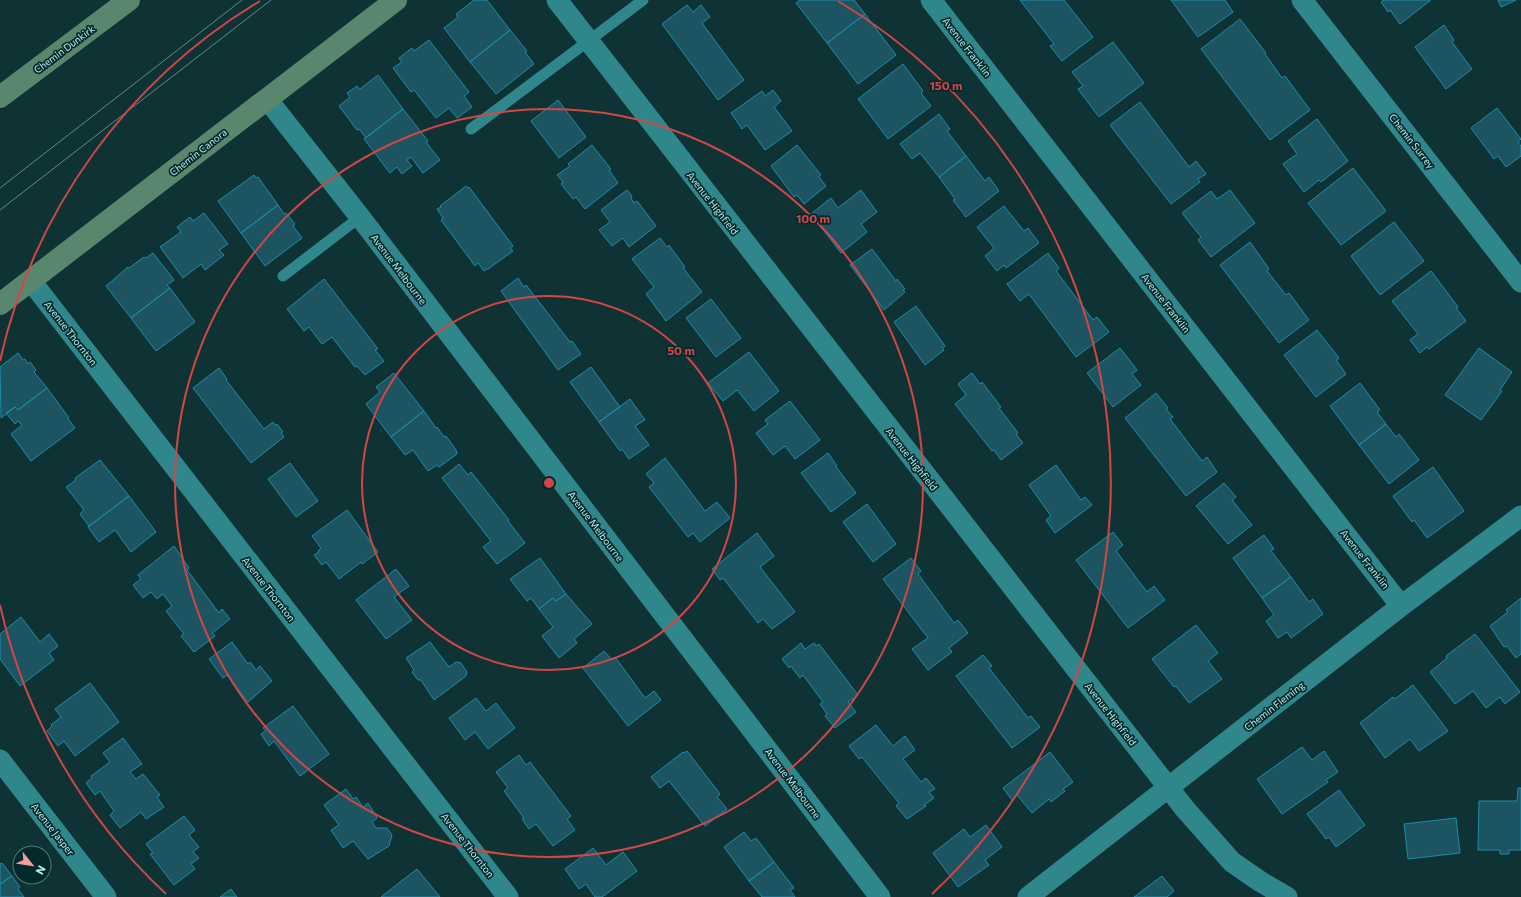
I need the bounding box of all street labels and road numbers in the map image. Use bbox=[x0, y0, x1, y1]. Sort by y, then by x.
street label: Avenue Franklin bbox=[940, 15, 994, 79]
street label: Chemin Dunkirk bbox=[31, 22, 97, 76]
street label: Chemin Surrey bbox=[1387, 111, 1437, 171]
street label: Chemin Canora bbox=[167, 126, 229, 178]
street label: Avenue Highfield bbox=[685, 169, 741, 237]
street label: Avenue Melbourne bbox=[369, 231, 429, 307]
street label: Avenue Franklin bbox=[1139, 271, 1193, 335]
street label: Avenue Thornton bbox=[42, 298, 100, 368]
street label: Avenue Highfield bbox=[884, 425, 940, 493]
street label: Avenue Melbourne bbox=[566, 488, 626, 564]
street label: Avenue Franklin bbox=[1338, 527, 1392, 591]
street label: Avenue Thornton bbox=[240, 554, 298, 624]
street label: Chemin Fleming bbox=[1242, 679, 1307, 733]
street label: Avenue Highfield bbox=[1083, 680, 1139, 748]
street label: Avenue Melbourne bbox=[763, 745, 823, 821]
street label: Avenue Jasper bbox=[29, 800, 77, 858]
street label: Avenue Thornton bbox=[439, 810, 497, 880]

